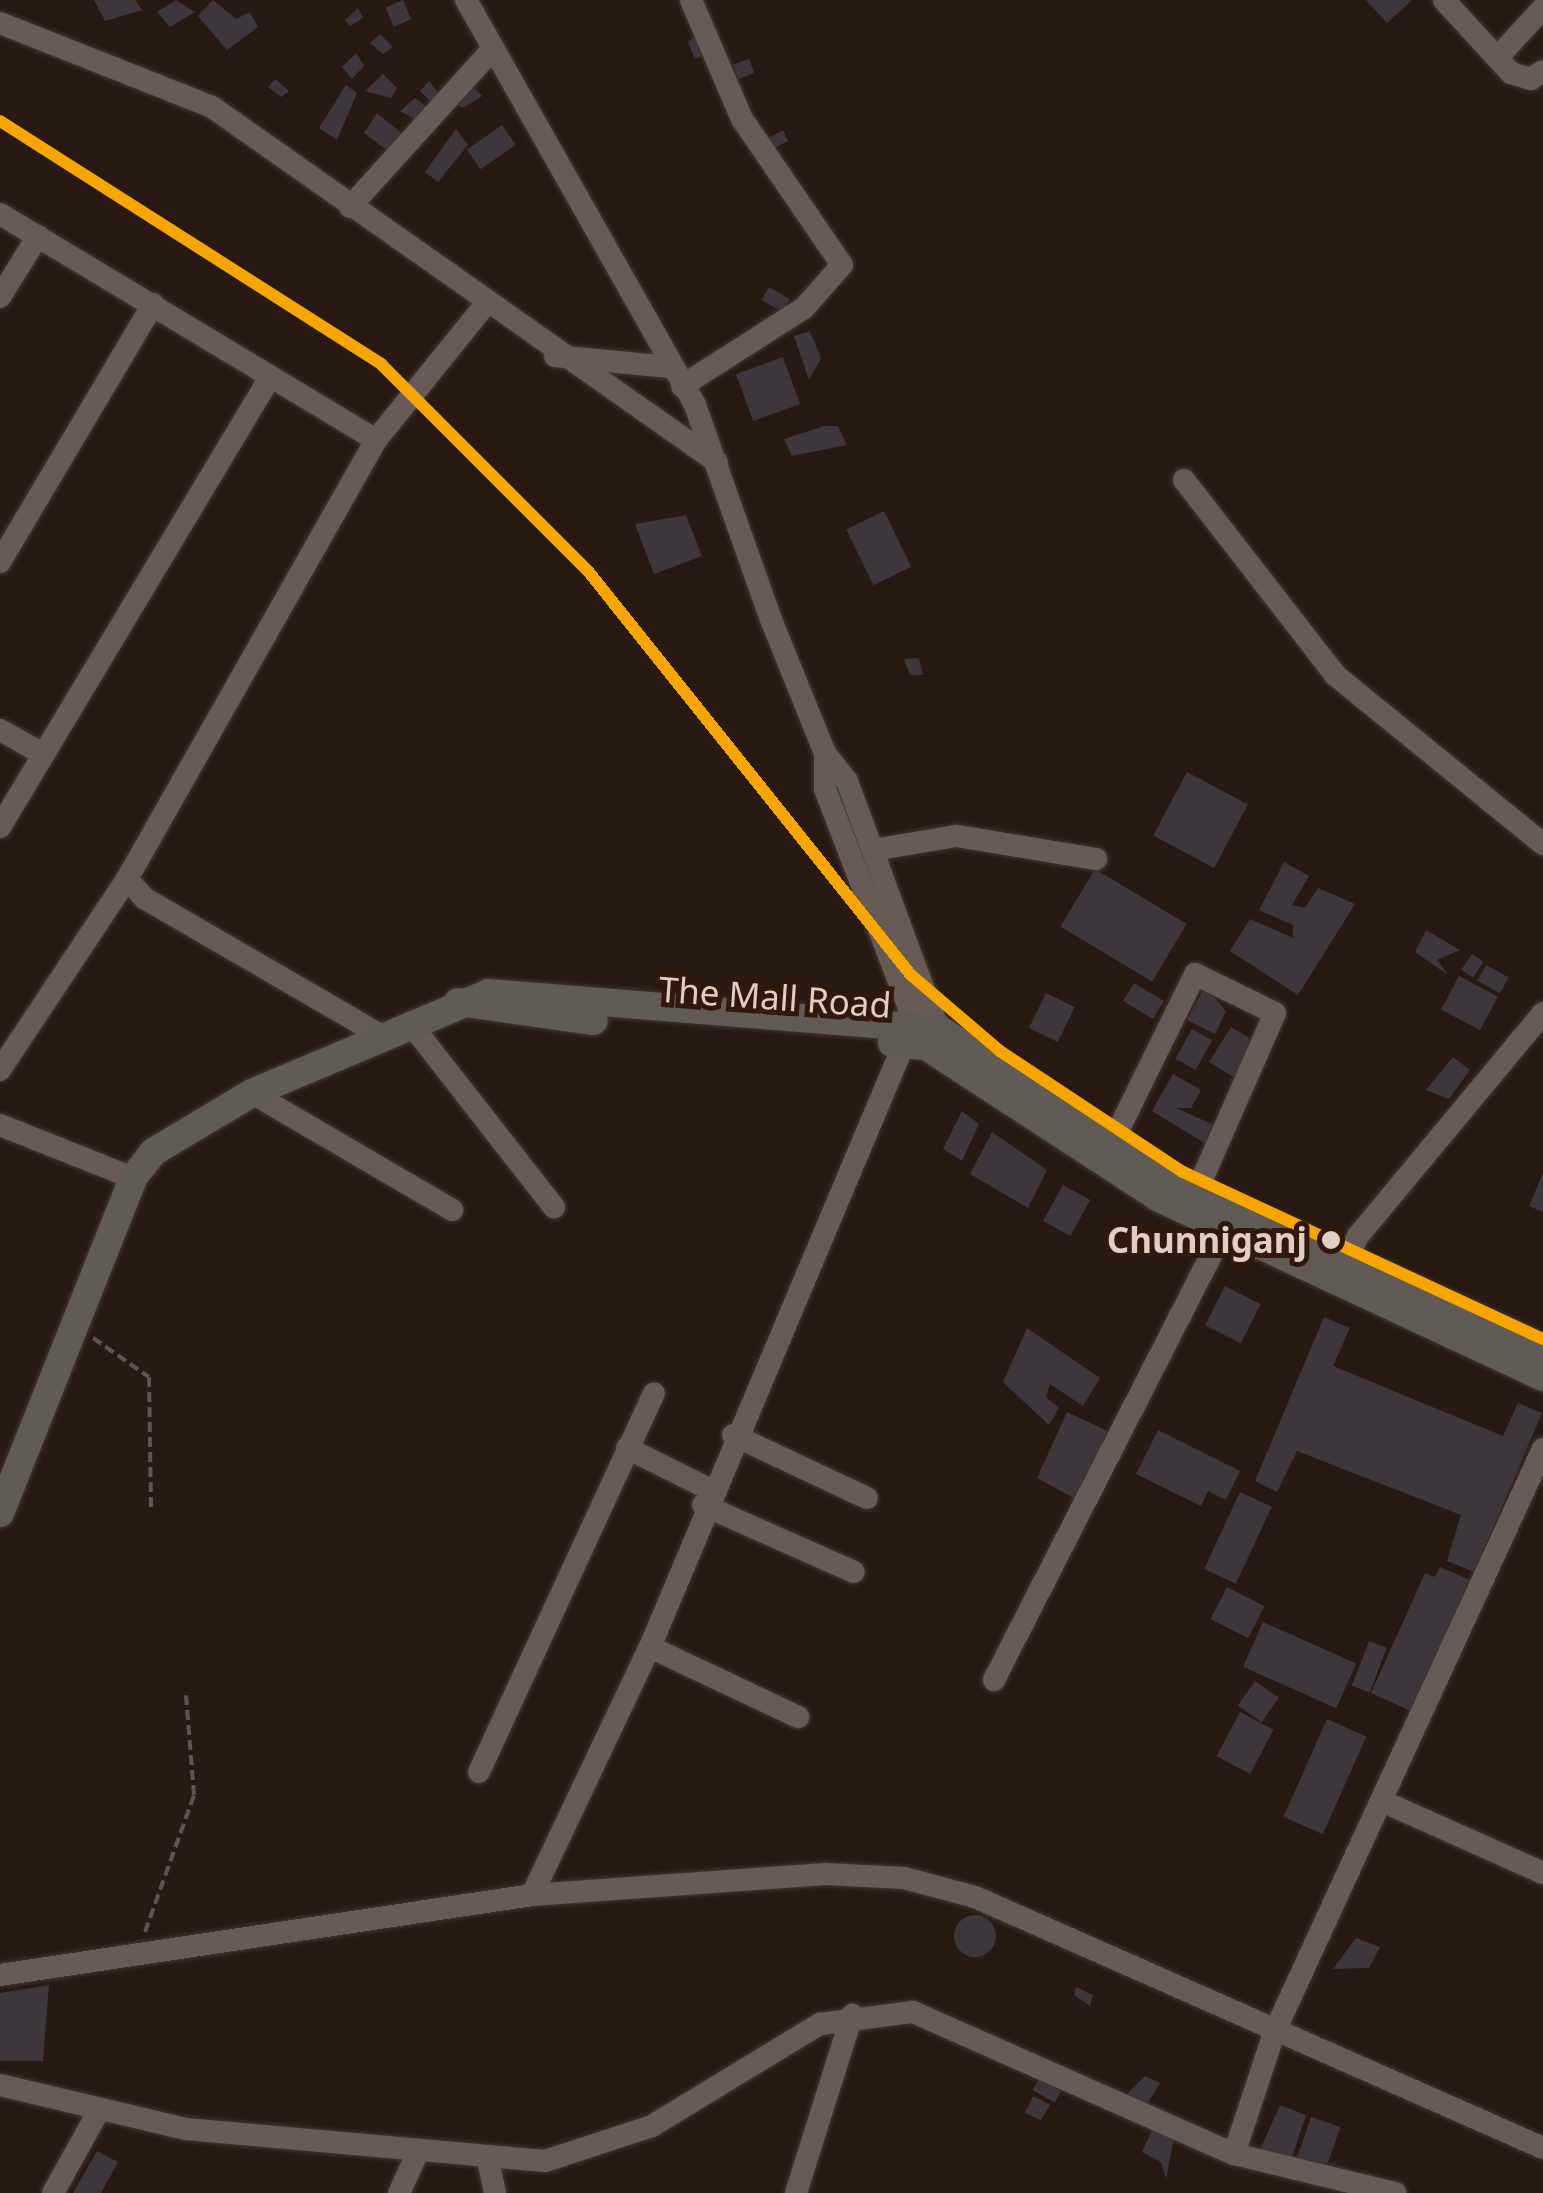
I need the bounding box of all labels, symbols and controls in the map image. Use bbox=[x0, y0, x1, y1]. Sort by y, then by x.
street label: The Mall Road bbox=[658, 968, 892, 1026]
place label: Chunniganj bbox=[1107, 1219, 1307, 1261]
marker: Chunniganj bbox=[1316, 1225, 1346, 1255]

